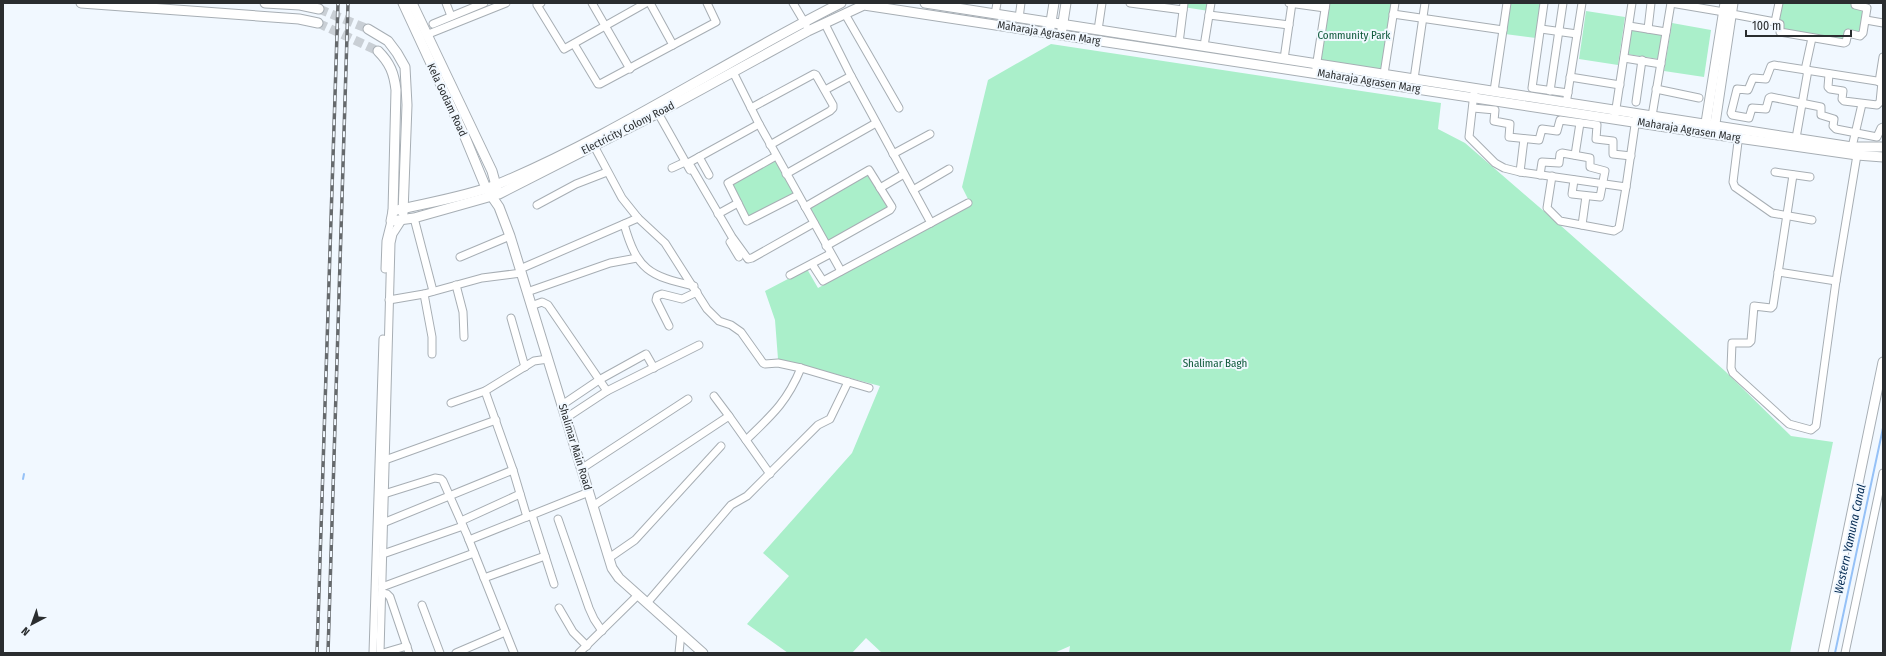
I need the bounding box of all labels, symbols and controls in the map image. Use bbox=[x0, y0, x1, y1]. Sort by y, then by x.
scale bar bbox=[1746, 12, 1851, 38]
street label: Maharaja Agrasen Marg bbox=[996, 18, 1102, 48]
text: 100 m bbox=[1752, 19, 1781, 33]
park label: Community Park bbox=[1318, 29, 1391, 42]
street label: Kela Godam Road bbox=[424, 61, 470, 139]
street label: Maharaja Agrasen Marg bbox=[1316, 66, 1422, 96]
street label: Electricity Colony Road bbox=[579, 99, 677, 157]
street label: Maharaja Agrasen Marg bbox=[1636, 115, 1742, 145]
park label: Shalimar Bagh bbox=[1183, 357, 1247, 370]
street label: Shalimar Main Road bbox=[556, 402, 594, 492]
water label: Western Yamuna Canal bbox=[1832, 483, 1868, 595]
north arrow bbox=[12, 604, 52, 644]
text: N bbox=[19, 624, 33, 638]

